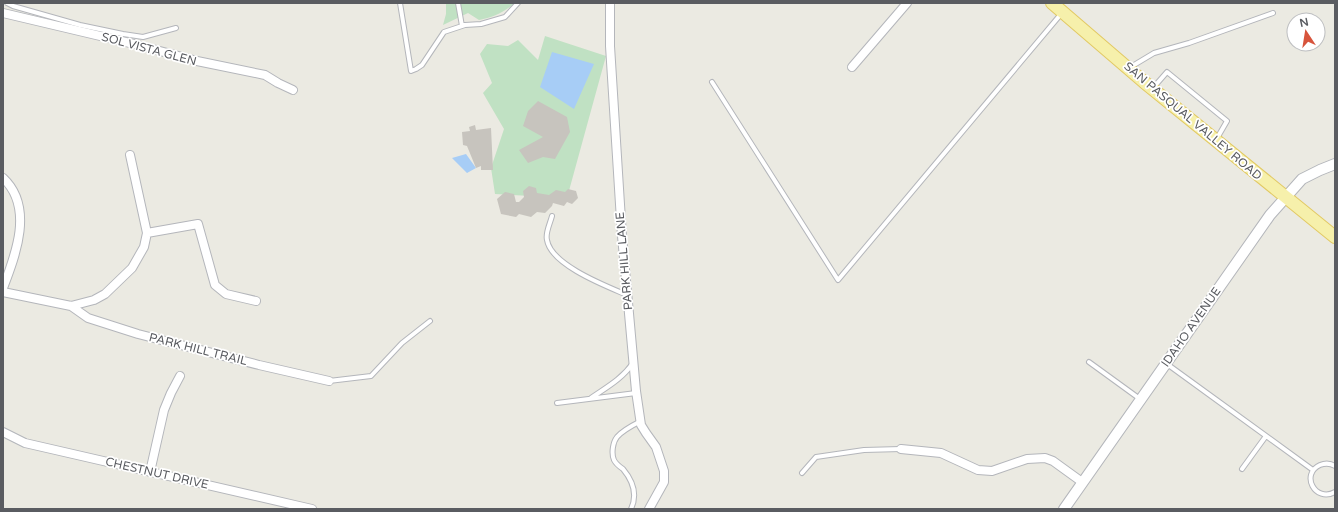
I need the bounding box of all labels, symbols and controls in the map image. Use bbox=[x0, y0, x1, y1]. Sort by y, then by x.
north arrow bbox=[1286, 12, 1326, 52]
text: N bbox=[1298, 15, 1310, 30]
street label: SOL VISTA GLEN bbox=[100, 30, 198, 68]
street label: SAN PASQUAL VALLEY ROAD bbox=[1121, 59, 1265, 183]
street label: PARK HILL LANE bbox=[613, 211, 635, 311]
street label: IDAHO AVENUE bbox=[1158, 284, 1224, 369]
street label: PARK HILL TRAIL bbox=[147, 330, 249, 368]
street label: CHESTNUT DRIVE bbox=[104, 454, 210, 492]

